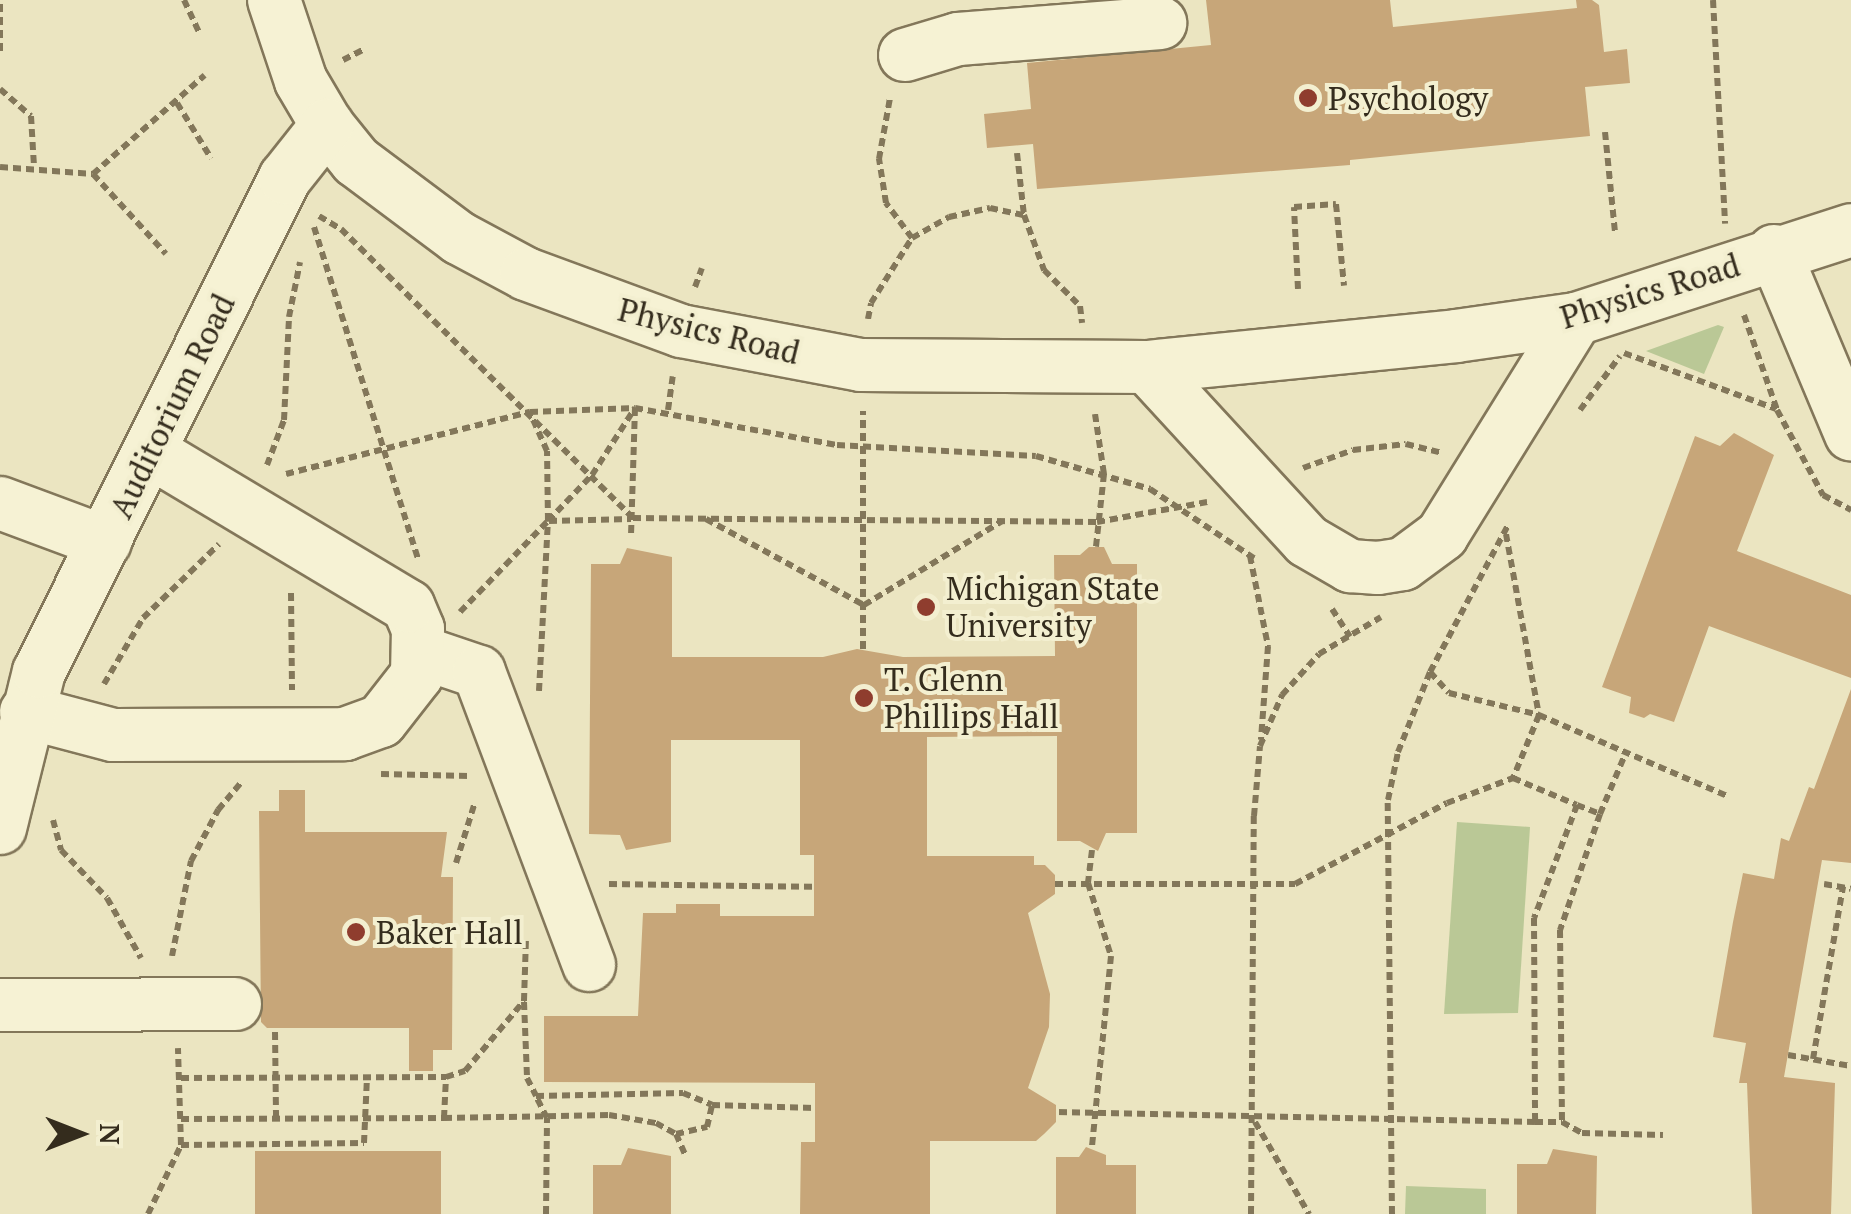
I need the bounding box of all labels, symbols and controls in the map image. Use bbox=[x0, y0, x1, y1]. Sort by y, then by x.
place label: Psychology bbox=[1328, 79, 1488, 117]
marker: Psychology bbox=[1297, 87, 1319, 109]
street label: Physics Road bbox=[1556, 246, 1744, 336]
street label: Auditorium Road bbox=[101, 288, 243, 524]
street label: Physics Road bbox=[614, 290, 804, 372]
place label: Michigan State University bbox=[946, 570, 1160, 645]
marker: Michigan State University bbox=[915, 596, 937, 618]
place label: T. Glenn Phillips Hall bbox=[884, 661, 1059, 736]
marker: T. Glenn Phillips Hall bbox=[853, 687, 875, 709]
place label: Baker Hall bbox=[376, 913, 523, 951]
marker: Baker Hall bbox=[345, 921, 367, 943]
north arrow bbox=[30, 1084, 130, 1184]
text: N bbox=[92, 1123, 129, 1145]

